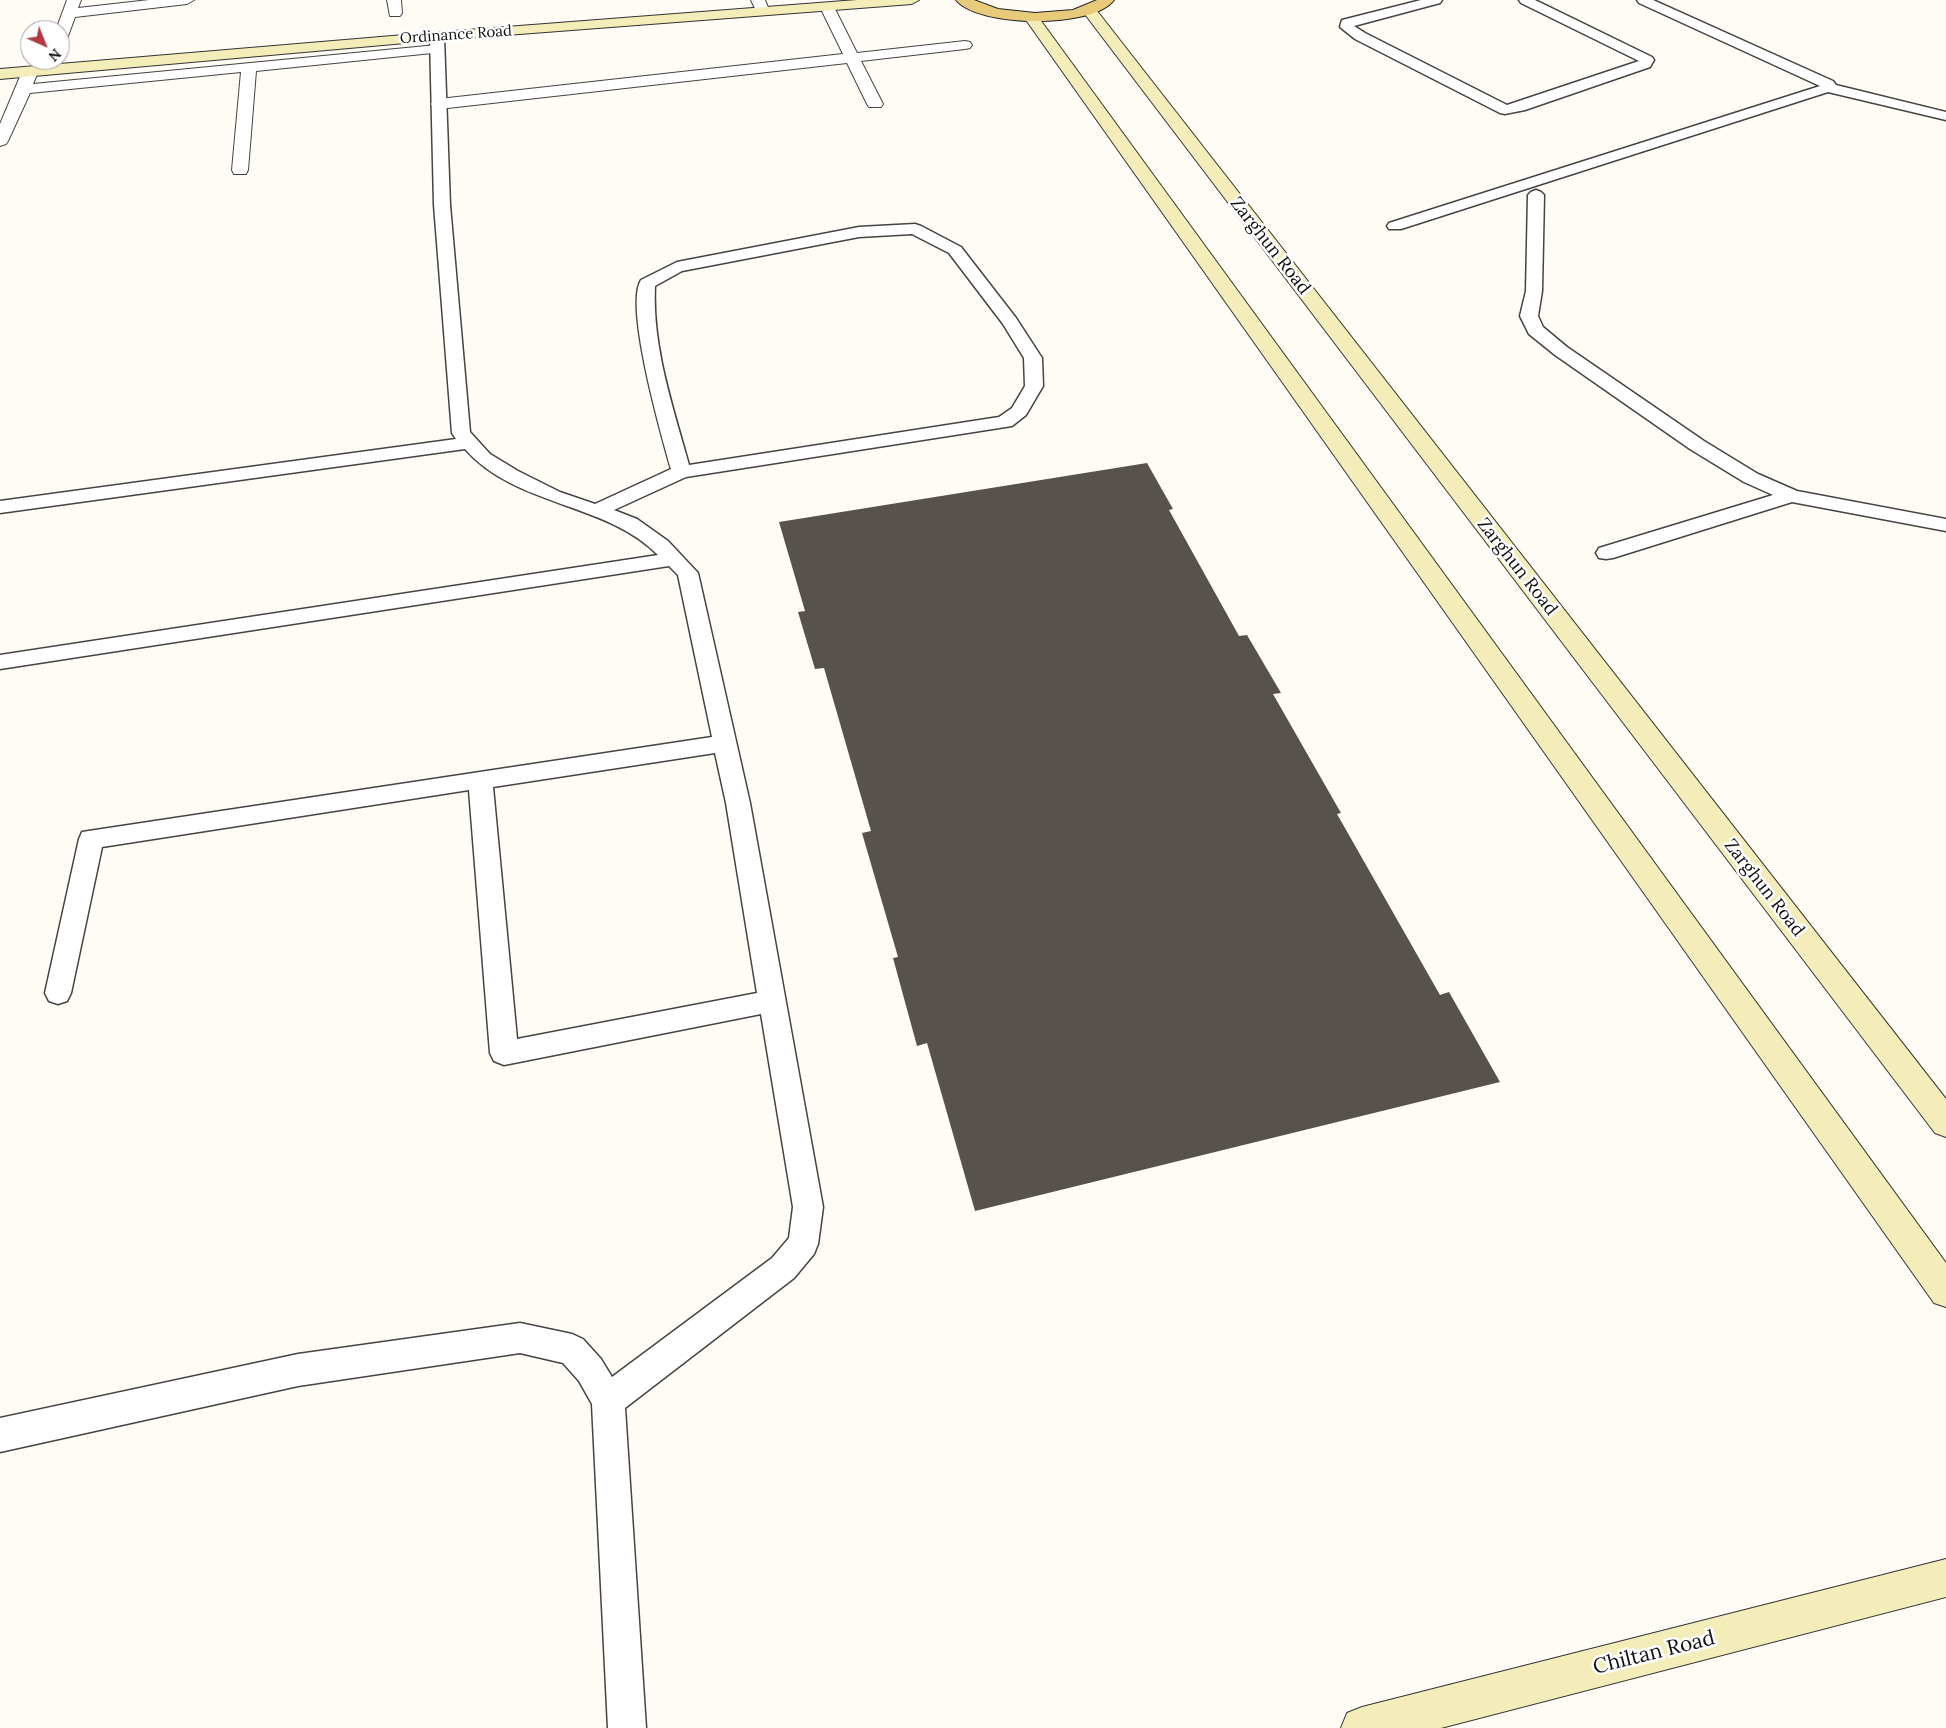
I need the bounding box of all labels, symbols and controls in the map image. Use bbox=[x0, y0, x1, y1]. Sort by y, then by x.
north arrow bbox=[20, 20, 70, 70]
street label: Ordinance Road bbox=[399, 22, 513, 48]
text: N bbox=[45, 45, 65, 65]
street label: Zarghun Road bbox=[1225, 193, 1315, 299]
street label: Zarghun Road bbox=[1472, 514, 1562, 620]
street label: Zarghun Road bbox=[1719, 835, 1809, 941]
street label: Chiltan Road bbox=[1590, 1626, 1718, 1680]

